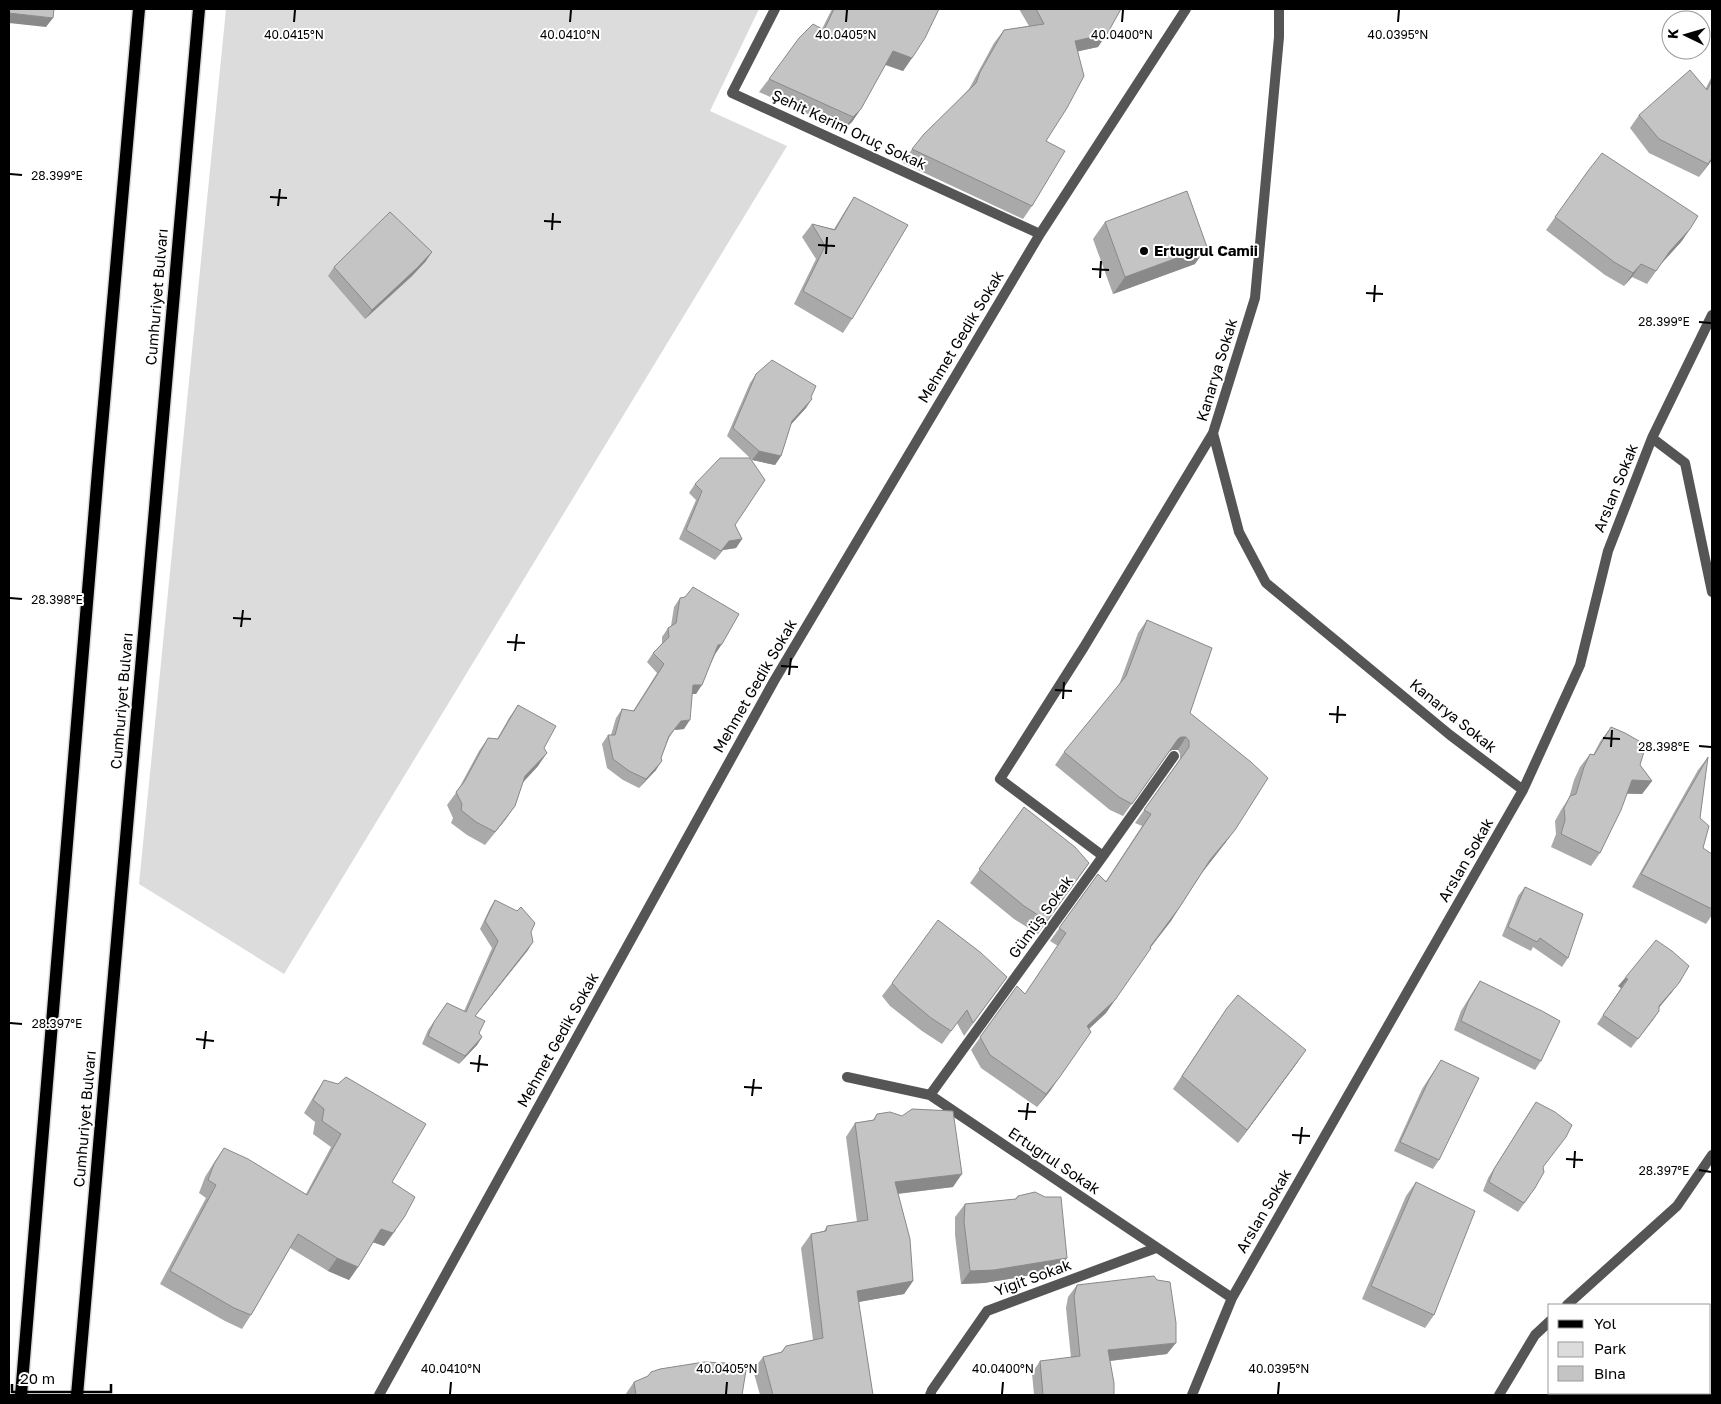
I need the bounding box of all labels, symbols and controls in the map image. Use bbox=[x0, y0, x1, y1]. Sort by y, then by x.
north arrow bbox=[1661, 10, 1711, 60]
text: 40.0415°N bbox=[264, 27, 324, 42]
text: 40.0410°N bbox=[540, 27, 600, 42]
text: 40.0405°N bbox=[815, 27, 877, 42]
text: 40.0400°N bbox=[1091, 27, 1153, 42]
text: 40.0395°N bbox=[1368, 27, 1428, 42]
text: K bbox=[1664, 28, 1681, 40]
street label: Şehit Kerim Oruç Sokak bbox=[769, 85, 930, 173]
text: 28.399°E bbox=[31, 168, 83, 183]
street label: Cumhuriyet Bulvarı bbox=[141, 228, 171, 366]
place label: Ertuğrul Camii bbox=[1154, 241, 1258, 259]
marker: Ertuğrul Camii bbox=[1138, 245, 1150, 257]
street label: Mehmet Gedik Sokak bbox=[913, 267, 1007, 406]
text: 28.399°E bbox=[1638, 314, 1690, 329]
street label: Kanarya Sokak bbox=[1192, 316, 1240, 423]
street label: Arslan Sokak bbox=[1589, 440, 1641, 535]
text: 28.398°E bbox=[31, 592, 83, 607]
street label: Mehmet Gedik Sokak bbox=[709, 615, 800, 755]
street label: Cumhuriyet Bulvarı bbox=[106, 632, 136, 770]
street label: Kanarya Sokak bbox=[1406, 675, 1501, 756]
text: 28.398°E bbox=[1638, 739, 1690, 754]
street label: Arslan Sokak bbox=[1434, 814, 1497, 905]
street label: Gümüş Sokak bbox=[1004, 871, 1076, 961]
street label: Mehmet Gedik Sokak bbox=[513, 969, 602, 1110]
text: 28.397°E bbox=[32, 1016, 82, 1031]
street label: Cumhuriyet Bulvarı bbox=[69, 1050, 99, 1188]
street label: Ertuğrul Sokak bbox=[1005, 1123, 1104, 1198]
text: 28.397°E bbox=[1639, 1163, 1689, 1178]
street label: Arslan Sokak bbox=[1232, 1165, 1295, 1256]
street label: Yiğit Sokak bbox=[992, 1255, 1074, 1299]
legend bbox=[1548, 1304, 1711, 1394]
text: Yol bbox=[1594, 1314, 1616, 1332]
text: Park bbox=[1594, 1339, 1627, 1357]
text: 40.0410°N bbox=[421, 1361, 481, 1376]
text: 40.0405°N bbox=[696, 1361, 758, 1376]
text: 40.0400°N bbox=[972, 1361, 1034, 1376]
text: 40.0395°N bbox=[1249, 1361, 1309, 1376]
scale bar bbox=[12, 1362, 111, 1394]
text: Bina bbox=[1594, 1364, 1626, 1382]
text: 20 m bbox=[20, 1369, 55, 1387]

